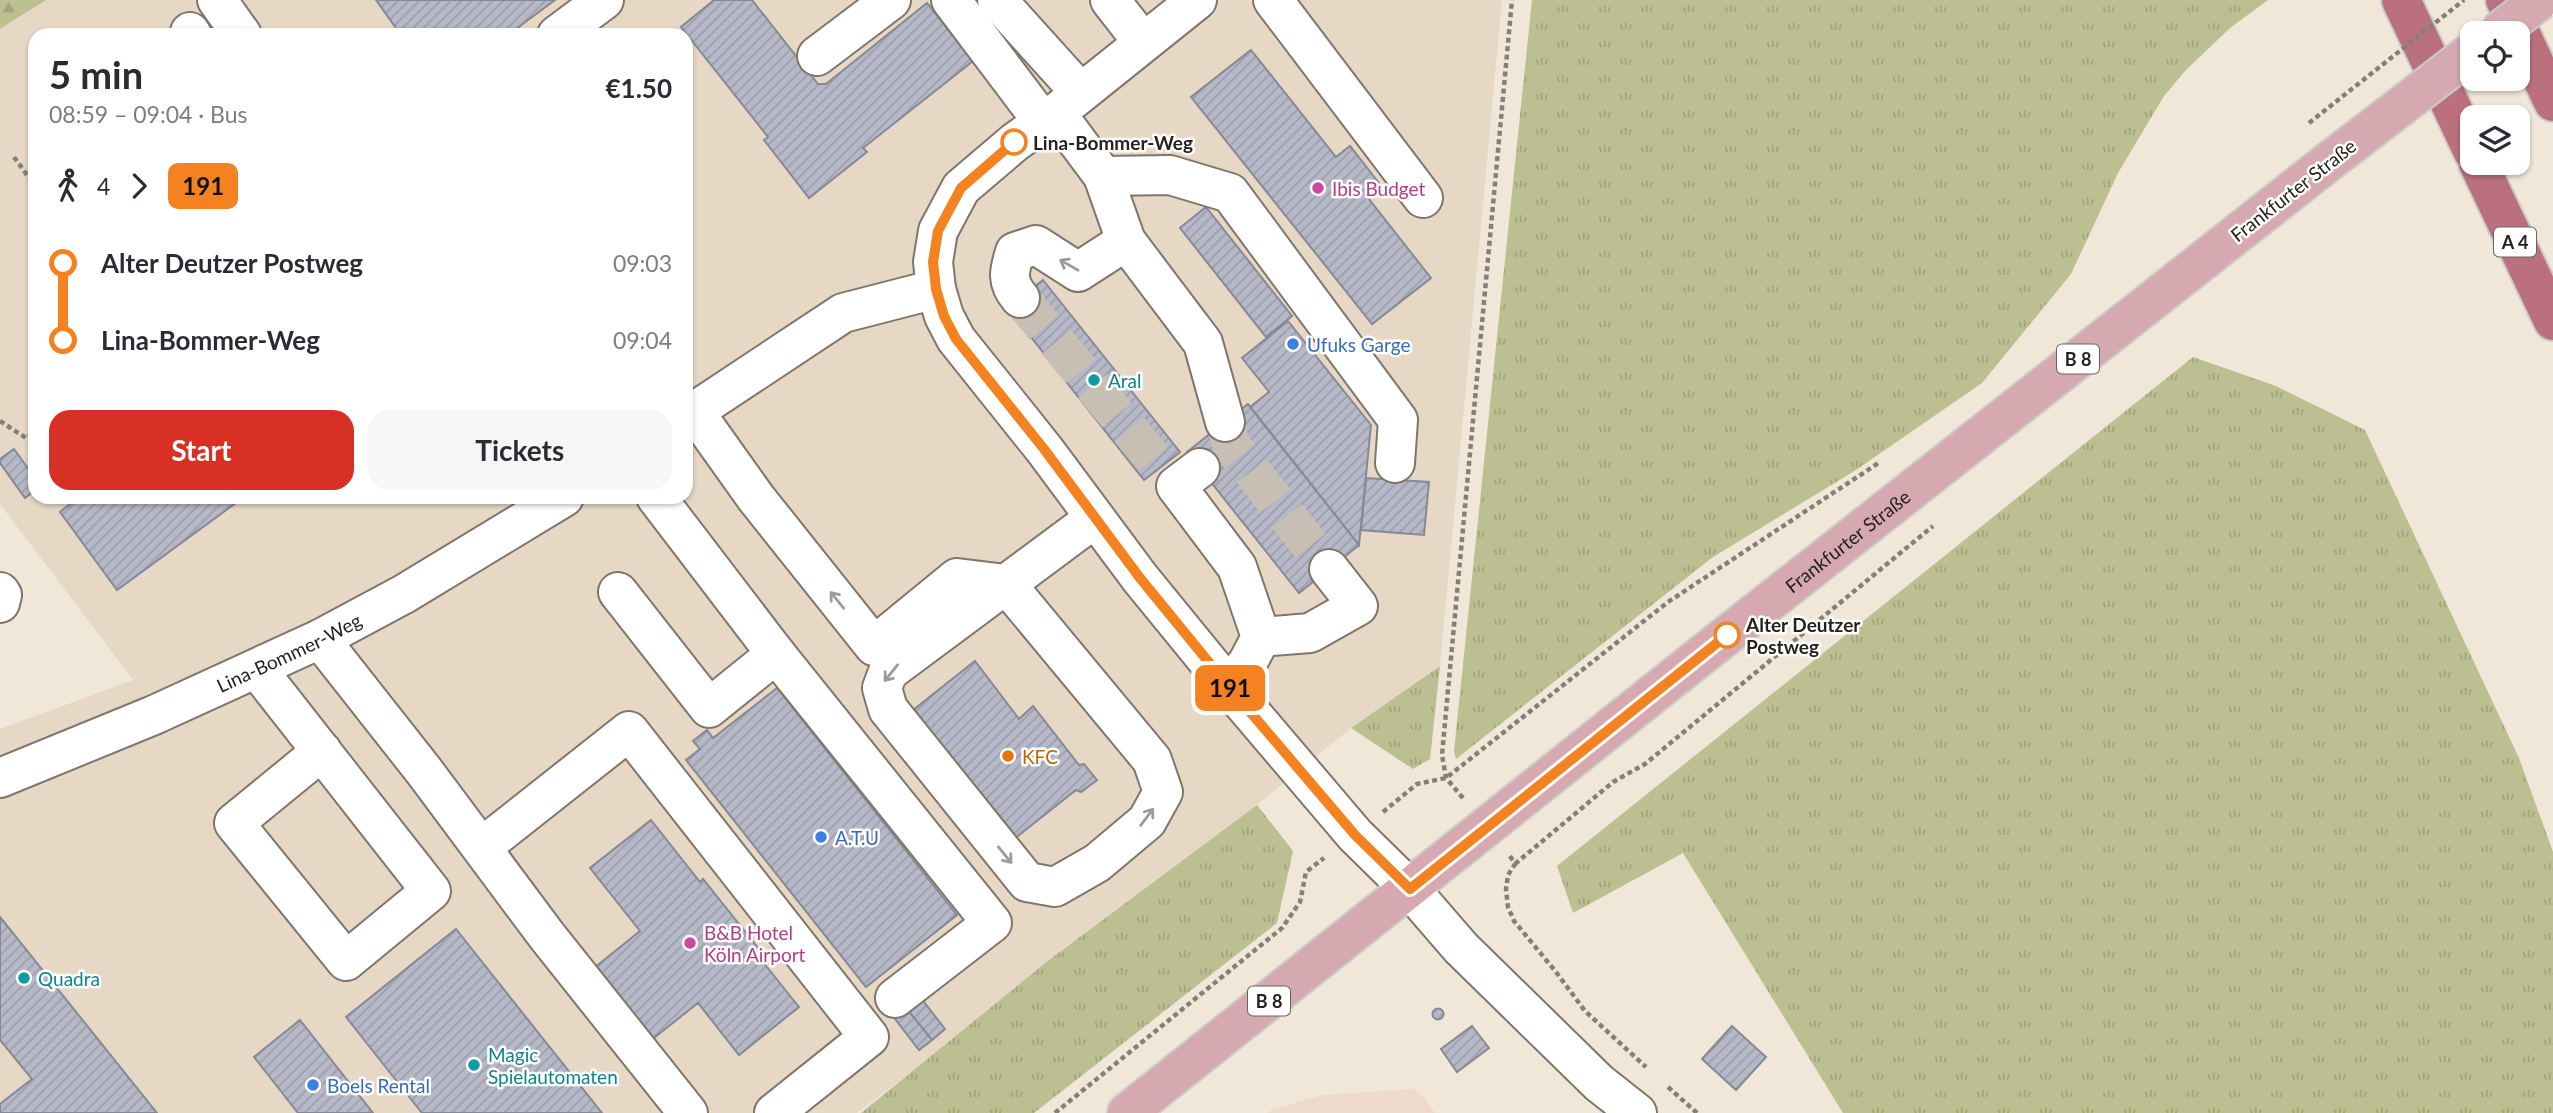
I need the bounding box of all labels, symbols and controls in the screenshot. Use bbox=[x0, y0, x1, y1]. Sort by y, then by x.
map controls bbox=[2460, 21, 2530, 175]
button: locate bbox=[2460, 21, 2530, 91]
text: 5 min bbox=[49, 51, 143, 97]
text: €1.50 bbox=[606, 72, 672, 104]
text: 08:59 – 09:04 · Bus bbox=[49, 100, 248, 128]
button: layers bbox=[2460, 105, 2530, 175]
marker: Lina-Bommer-Weg bbox=[1001, 129, 1027, 155]
place label: Lina-Bommer-Weg bbox=[1033, 131, 1193, 154]
street label: Frankfurter Straße bbox=[2226, 134, 2360, 246]
icon: walk bbox=[49, 167, 87, 205]
icon: forward bbox=[120, 167, 158, 205]
text: 191 bbox=[182, 171, 224, 200]
text: 4 bbox=[97, 172, 110, 200]
place label: Ibis Budget bbox=[1332, 177, 1425, 200]
marker: Ibis Budget bbox=[1310, 180, 1326, 196]
road number: A 4 bbox=[2494, 228, 2536, 256]
text: Alter Deutzer Postweg bbox=[101, 247, 363, 279]
text: 09:03 bbox=[613, 249, 672, 277]
one-way arrow bbox=[1059, 258, 1079, 272]
text: Lina-Bommer-Weg bbox=[101, 324, 320, 356]
text: 09:04 bbox=[613, 326, 672, 354]
place label: Ufuks Garge bbox=[1307, 333, 1410, 356]
marker: Ufuks Garge bbox=[1285, 336, 1301, 352]
road number: B 8 bbox=[2057, 344, 2099, 374]
place label: Aral bbox=[1108, 369, 1142, 392]
marker: Aral bbox=[1086, 372, 1102, 388]
button: Start bbox=[49, 410, 354, 490]
button: Tickets bbox=[368, 410, 672, 490]
street label: Frankfurter Straße bbox=[1780, 484, 1914, 597]
one-way arrow bbox=[830, 592, 845, 610]
street label: Lina-Bommer-Weg bbox=[213, 608, 365, 696]
place label: Alter Deutzer Postweg bbox=[1745, 613, 1861, 658]
marker: Alter Deutzer Postweg bbox=[1714, 622, 1740, 648]
one-way arrow bbox=[884, 664, 899, 682]
line badge: 191 bbox=[1190, 665, 1270, 711]
text: 191 bbox=[1209, 673, 1251, 702]
place label: KFC bbox=[1022, 745, 1058, 768]
marker: KFC bbox=[1000, 748, 1016, 764]
one-way arrow bbox=[1139, 807, 1154, 826]
place label: A.T.U bbox=[835, 826, 879, 849]
marker: A.T.U bbox=[813, 829, 829, 845]
one-way arrow bbox=[998, 845, 1013, 863]
place label: B&B Hotel Köln Airport bbox=[704, 921, 806, 966]
marker: B&B Hotel Köln Airport bbox=[682, 935, 698, 951]
place label: Quadra bbox=[38, 967, 100, 990]
marker: Quadra bbox=[16, 970, 32, 986]
road number: B 8 bbox=[1248, 986, 1290, 1016]
place label: Magic Spielautomaten bbox=[488, 1043, 618, 1088]
marker: Magic Spielautomaten bbox=[466, 1057, 482, 1073]
place label: Boels Rental bbox=[327, 1074, 430, 1097]
marker: Boels Rental bbox=[305, 1077, 321, 1093]

